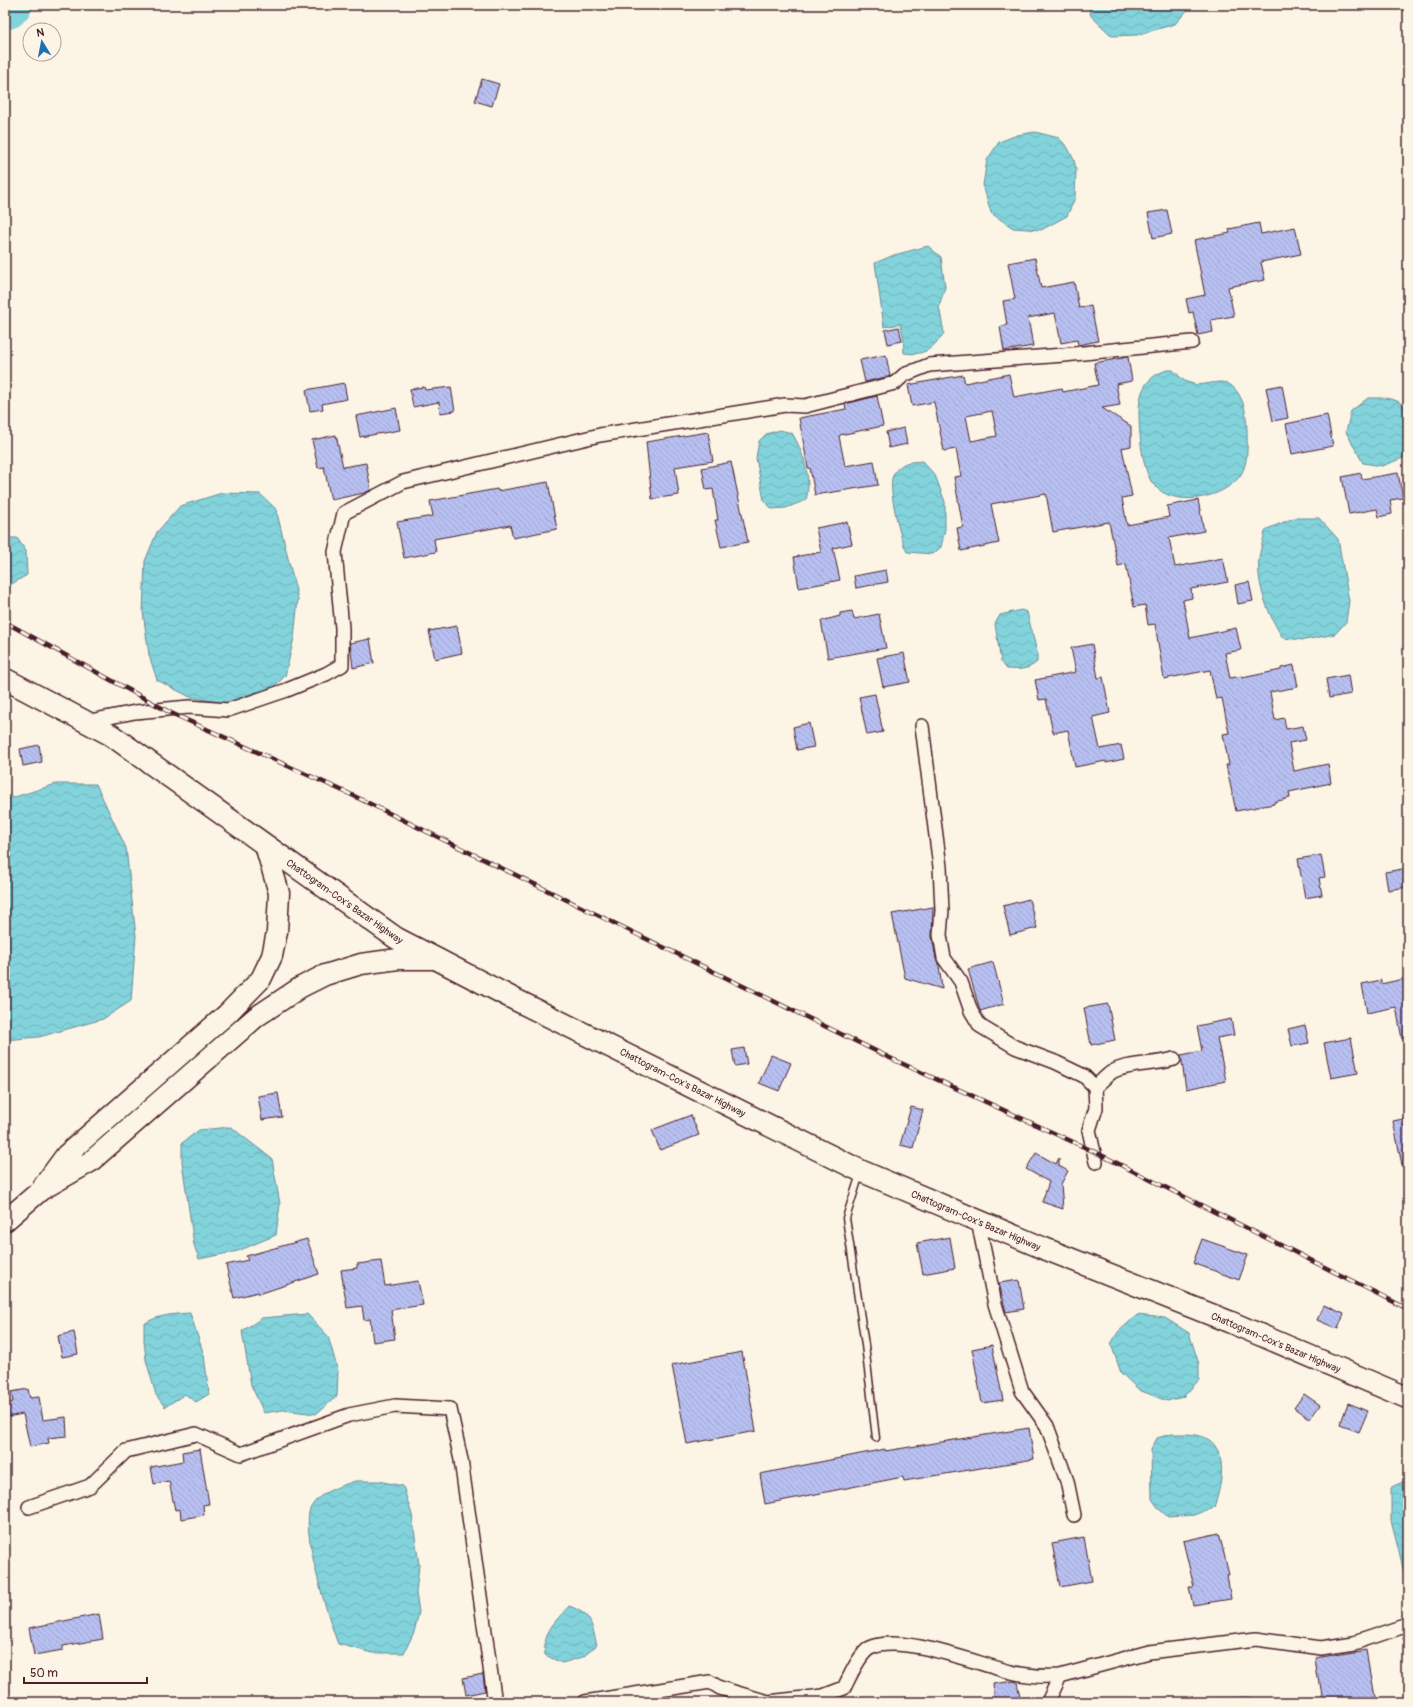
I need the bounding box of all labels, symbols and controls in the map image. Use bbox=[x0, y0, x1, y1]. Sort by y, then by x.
north arrow bbox=[22, 22, 62, 62]
text: N bbox=[36, 25, 46, 40]
street label: Chattogram-Cox's Bazar Highway bbox=[284, 857, 406, 947]
street label: Chattogram-Cox's Bazar Highway bbox=[618, 1046, 748, 1120]
street label: Chattogram-Cox's Bazar Highway bbox=[909, 1188, 1043, 1254]
street label: Chattogram-Cox's Bazar Highway bbox=[1209, 1310, 1343, 1376]
scale bar bbox=[24, 1659, 147, 1685]
text: 50 m bbox=[30, 1666, 58, 1681]

